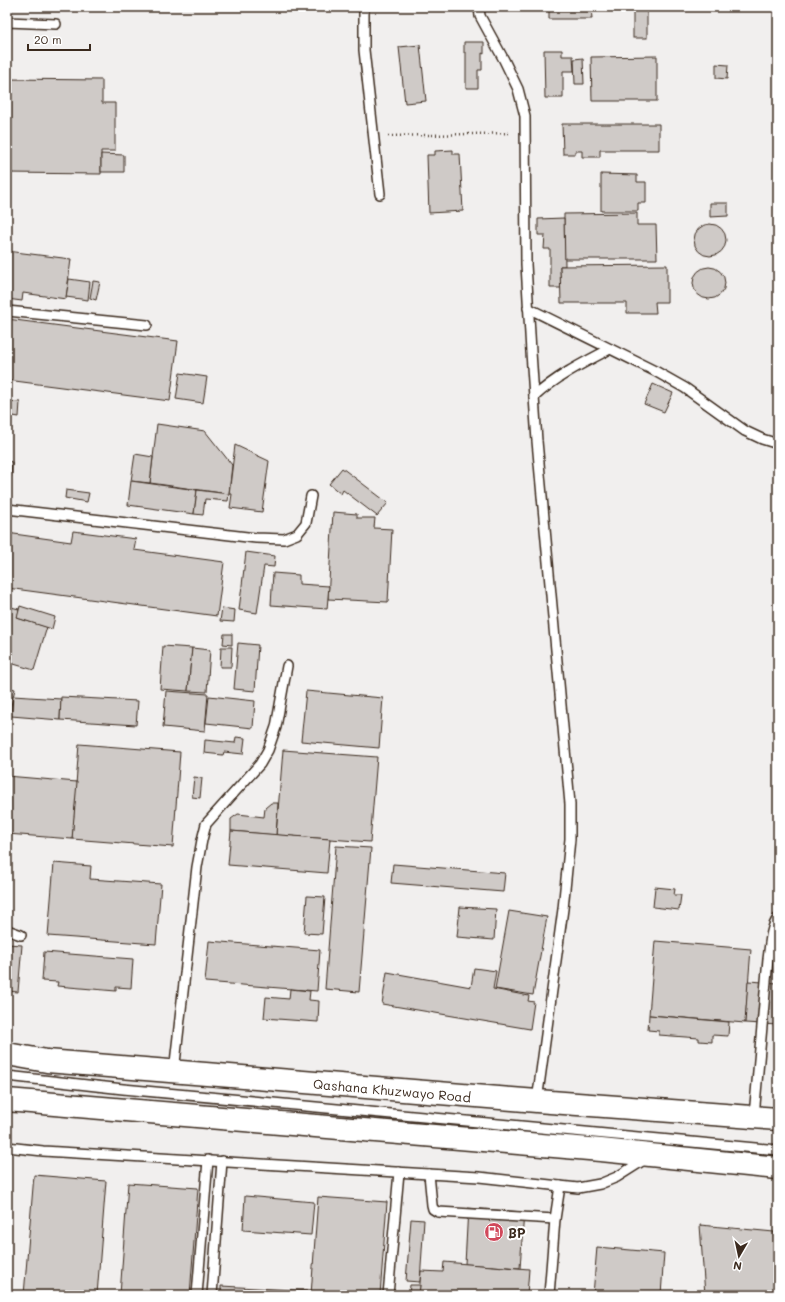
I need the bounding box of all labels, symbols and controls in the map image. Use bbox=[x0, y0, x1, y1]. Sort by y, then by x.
scale bar bbox=[28, 26, 90, 52]
text: 20 m bbox=[34, 31, 62, 47]
street label: Qashana Khuzwayo Road bbox=[312, 1075, 472, 1105]
fuel station icon: BP bbox=[483, 1221, 505, 1243]
place label: BP bbox=[508, 1224, 526, 1241]
north arrow bbox=[719, 1236, 759, 1276]
text: N bbox=[732, 1258, 743, 1274]

